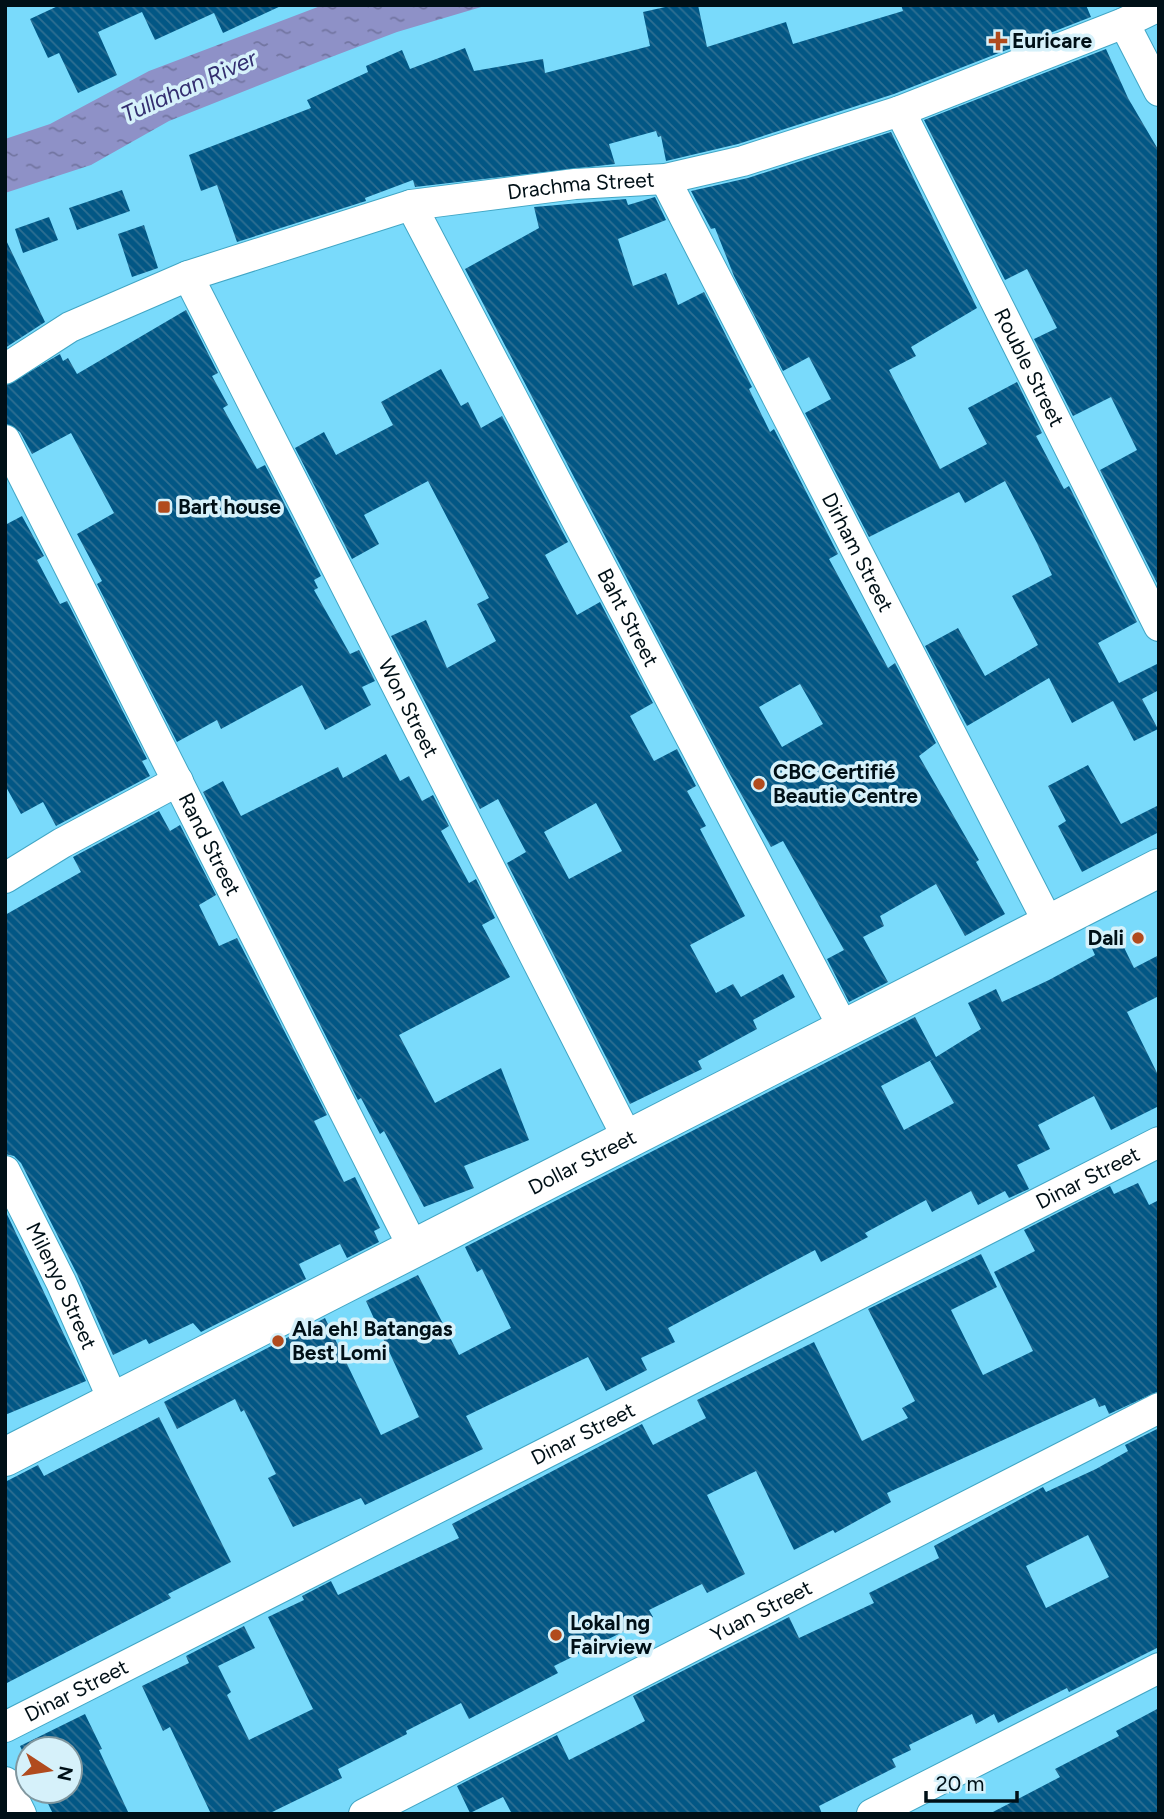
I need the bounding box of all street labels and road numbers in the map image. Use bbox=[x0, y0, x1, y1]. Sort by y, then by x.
street label: Drachma Street bbox=[506, 167, 655, 205]
street label: Rouble Street bbox=[989, 304, 1070, 431]
street label: Dirham Street bbox=[817, 488, 899, 616]
street label: Baht Street bbox=[592, 564, 664, 671]
street label: Won Street bbox=[373, 654, 444, 761]
street label: Rand Street bbox=[173, 788, 246, 900]
street label: Dollar Street bbox=[524, 1124, 640, 1200]
street label: Dinar Street bbox=[1032, 1141, 1144, 1214]
street label: Milenyo Street bbox=[21, 1218, 102, 1353]
street label: Dinar Street bbox=[527, 1397, 639, 1470]
street label: Yuan Street bbox=[706, 1574, 816, 1647]
street label: Dinar Street bbox=[20, 1654, 132, 1727]

